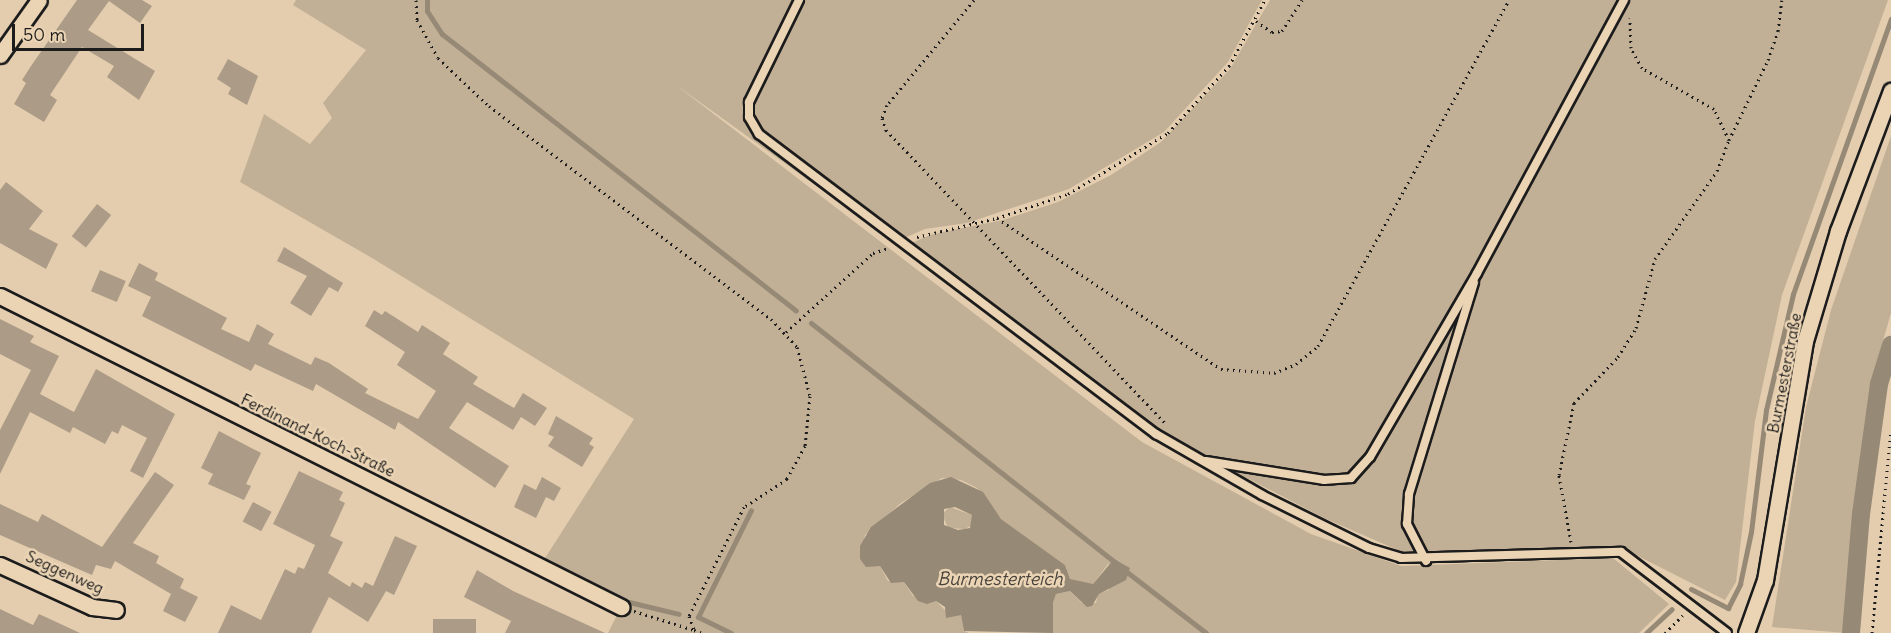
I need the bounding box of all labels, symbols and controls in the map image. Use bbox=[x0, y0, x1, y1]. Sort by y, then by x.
scale bar bbox=[15, 12, 147, 50]
text: 50 m bbox=[23, 23, 65, 46]
street label: Burmesterstraße bbox=[1763, 311, 1805, 435]
street label: Ferdinand-Koch-Straße bbox=[238, 389, 398, 481]
street label: Seggenweg bbox=[23, 546, 107, 598]
water label: Burmesterteich bbox=[937, 568, 1063, 590]

